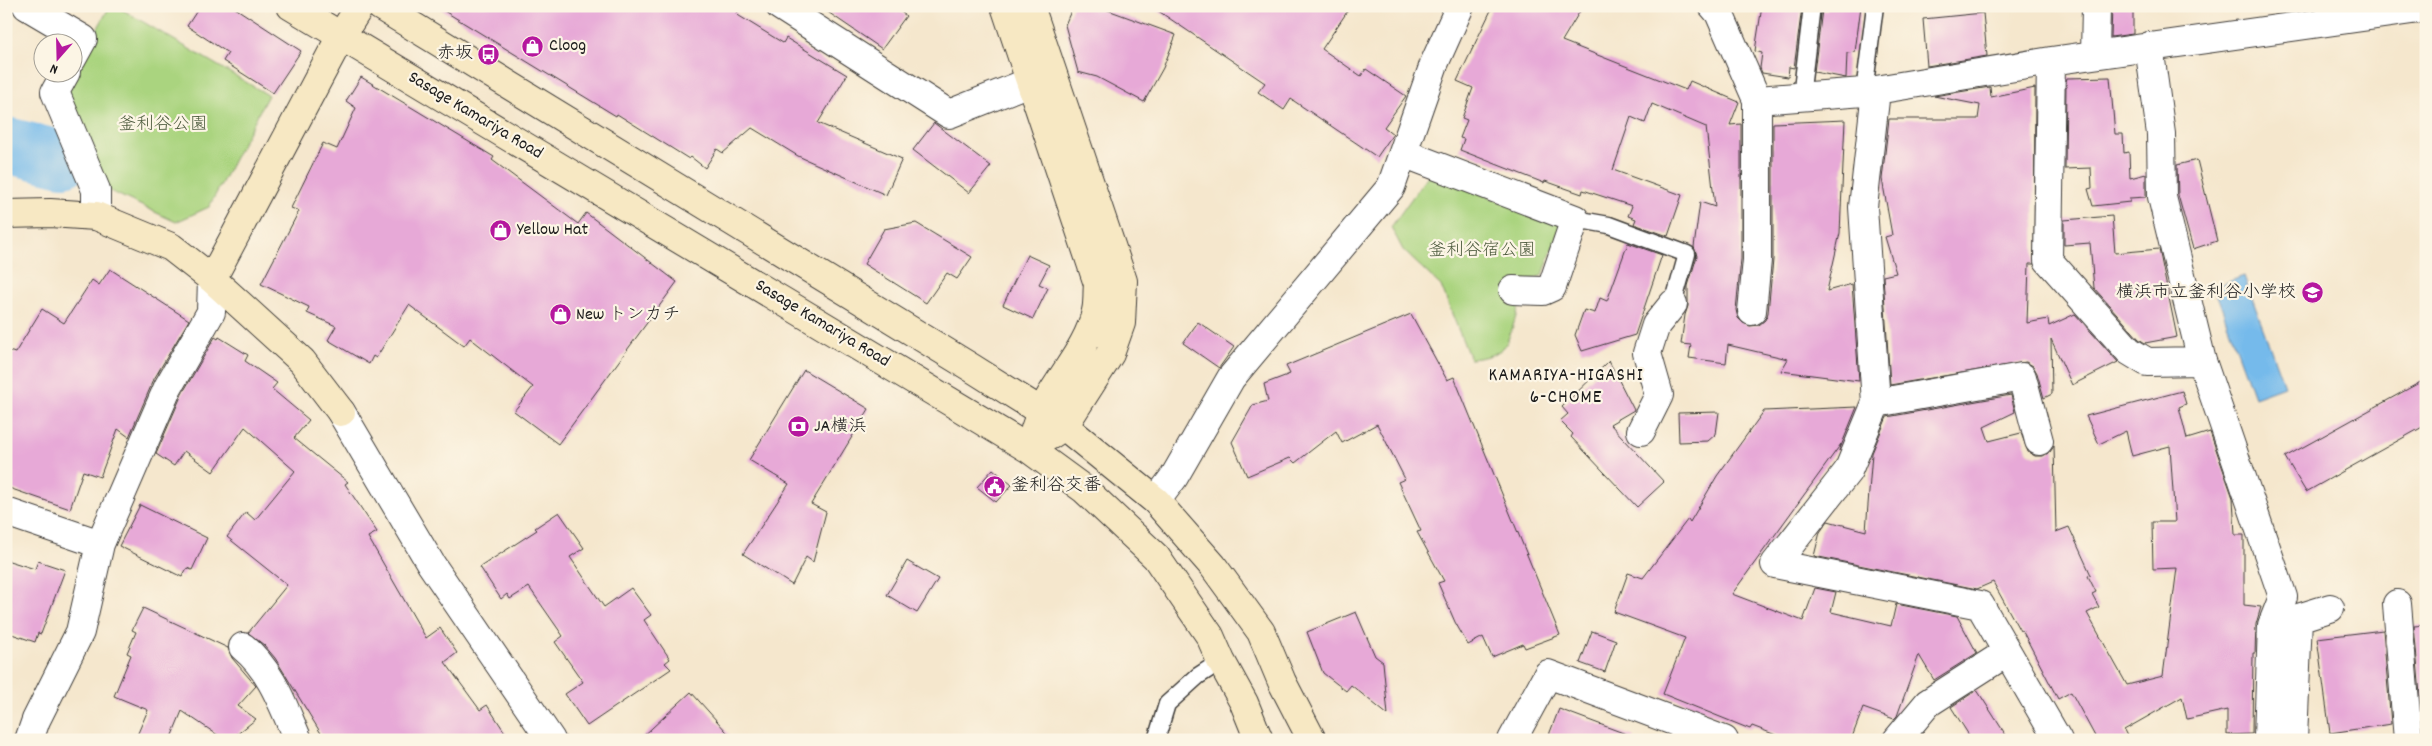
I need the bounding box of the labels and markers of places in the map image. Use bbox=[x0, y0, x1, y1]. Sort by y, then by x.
shop icon: Cloog bbox=[521, 34, 545, 58]
place label: Cloog bbox=[549, 34, 586, 59]
place label: 赤坂 bbox=[437, 42, 473, 67]
bus stop icon: 赤坂 bbox=[477, 42, 501, 66]
shop icon: Yellow Hat bbox=[489, 218, 513, 242]
place label: Yellow Hat bbox=[517, 218, 588, 243]
place label: 横浜市立釜利谷小学校 bbox=[2116, 281, 2296, 306]
school or university icon: 横浜市立釜利谷小学校 bbox=[2300, 281, 2324, 305]
shop icon: New トンカチ bbox=[548, 303, 572, 327]
place label: New トンカチ bbox=[576, 303, 681, 328]
bank icon: JA横浜 bbox=[786, 415, 810, 439]
place label: JA横浜 bbox=[814, 415, 866, 440]
public building icon: 釜利谷交番 bbox=[983, 474, 1007, 498]
place label: 釜利谷交番 bbox=[1011, 474, 1101, 499]

